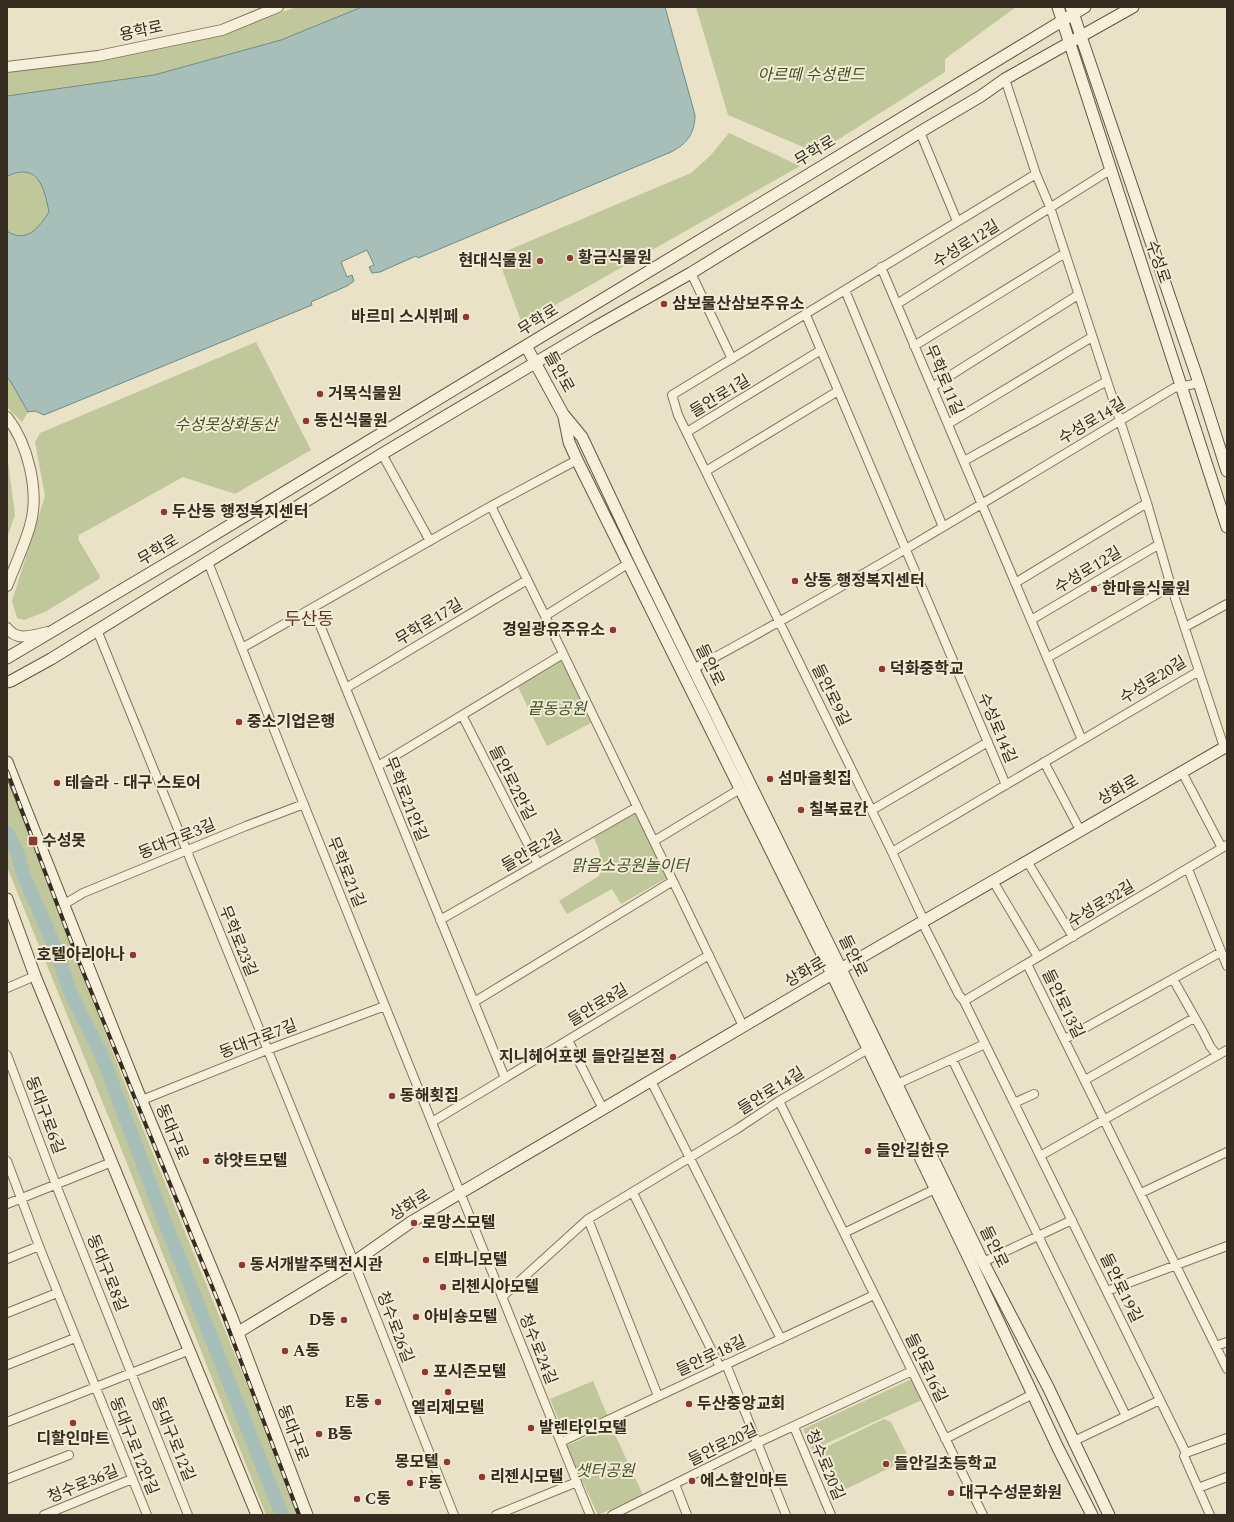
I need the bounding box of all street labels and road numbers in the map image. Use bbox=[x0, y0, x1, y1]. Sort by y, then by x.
street label: 용학로 bbox=[117, 15, 165, 47]
street label: 무학로 bbox=[790, 129, 840, 173]
street label: 수성로12길 bbox=[928, 214, 1004, 274]
street label: 수성로 bbox=[1139, 237, 1177, 287]
street label: 무학로 bbox=[513, 298, 563, 342]
street label: 무학로11길 bbox=[918, 341, 970, 419]
street label: 들안로 bbox=[538, 347, 580, 397]
street label: 들안로1길 bbox=[685, 368, 755, 424]
street label: 수성로14길 bbox=[1054, 391, 1130, 451]
street label: 무학로 bbox=[133, 528, 183, 572]
street label: 수성로12길 bbox=[1050, 540, 1126, 600]
street label: 무학로17길 bbox=[391, 592, 467, 652]
street label: 들안로 bbox=[690, 640, 731, 690]
street label: 수성로20길 bbox=[1115, 650, 1191, 710]
street label: 들안로9길 bbox=[806, 660, 856, 730]
street label: 수성로14길 bbox=[971, 689, 1023, 767]
street label: 들안로2안길 bbox=[483, 741, 541, 825]
street label: 무학로21안길 bbox=[378, 753, 434, 845]
street label: 상화로 bbox=[1093, 768, 1143, 811]
street label: 동대구로3길 bbox=[135, 813, 219, 865]
street label: 들안로2길 bbox=[497, 824, 567, 878]
street label: 무학로21길 bbox=[321, 833, 371, 911]
street label: 수성로32길 bbox=[1063, 874, 1139, 934]
street label: 무학로23길 bbox=[213, 902, 263, 980]
street label: 들안로 bbox=[833, 931, 874, 981]
street label: 상화로 bbox=[780, 950, 830, 993]
street label: 들안로13길 bbox=[1036, 965, 1090, 1043]
street label: 들안로8길 bbox=[563, 977, 633, 1033]
street label: 동대구로7길 bbox=[216, 1013, 300, 1065]
street label: 들안로14길 bbox=[733, 1061, 809, 1121]
street label: 동대구로6길 bbox=[19, 1073, 71, 1157]
street label: 동대구로 bbox=[149, 1100, 195, 1164]
street label: 상화로 bbox=[385, 1183, 435, 1227]
street label: 들안로 bbox=[974, 1222, 1015, 1272]
street label: 동대구로8길 bbox=[81, 1231, 133, 1315]
street label: 들안로19길 bbox=[1094, 1249, 1148, 1327]
street label: 청수로26길 bbox=[370, 1288, 420, 1366]
street label: 청수로24길 bbox=[513, 1310, 563, 1388]
street label: 들안로18길 bbox=[672, 1329, 750, 1383]
street label: 들안로16길 bbox=[899, 1329, 953, 1407]
street label: 동대구로12안길 bbox=[103, 1393, 165, 1499]
street label: 동대구로12길 bbox=[145, 1393, 201, 1485]
street label: 동대구로 bbox=[271, 1401, 315, 1465]
street label: 들안로20길 bbox=[684, 1418, 762, 1472]
street label: 청수로20길 bbox=[799, 1426, 851, 1504]
street label: 청수로36길 bbox=[44, 1459, 122, 1509]

